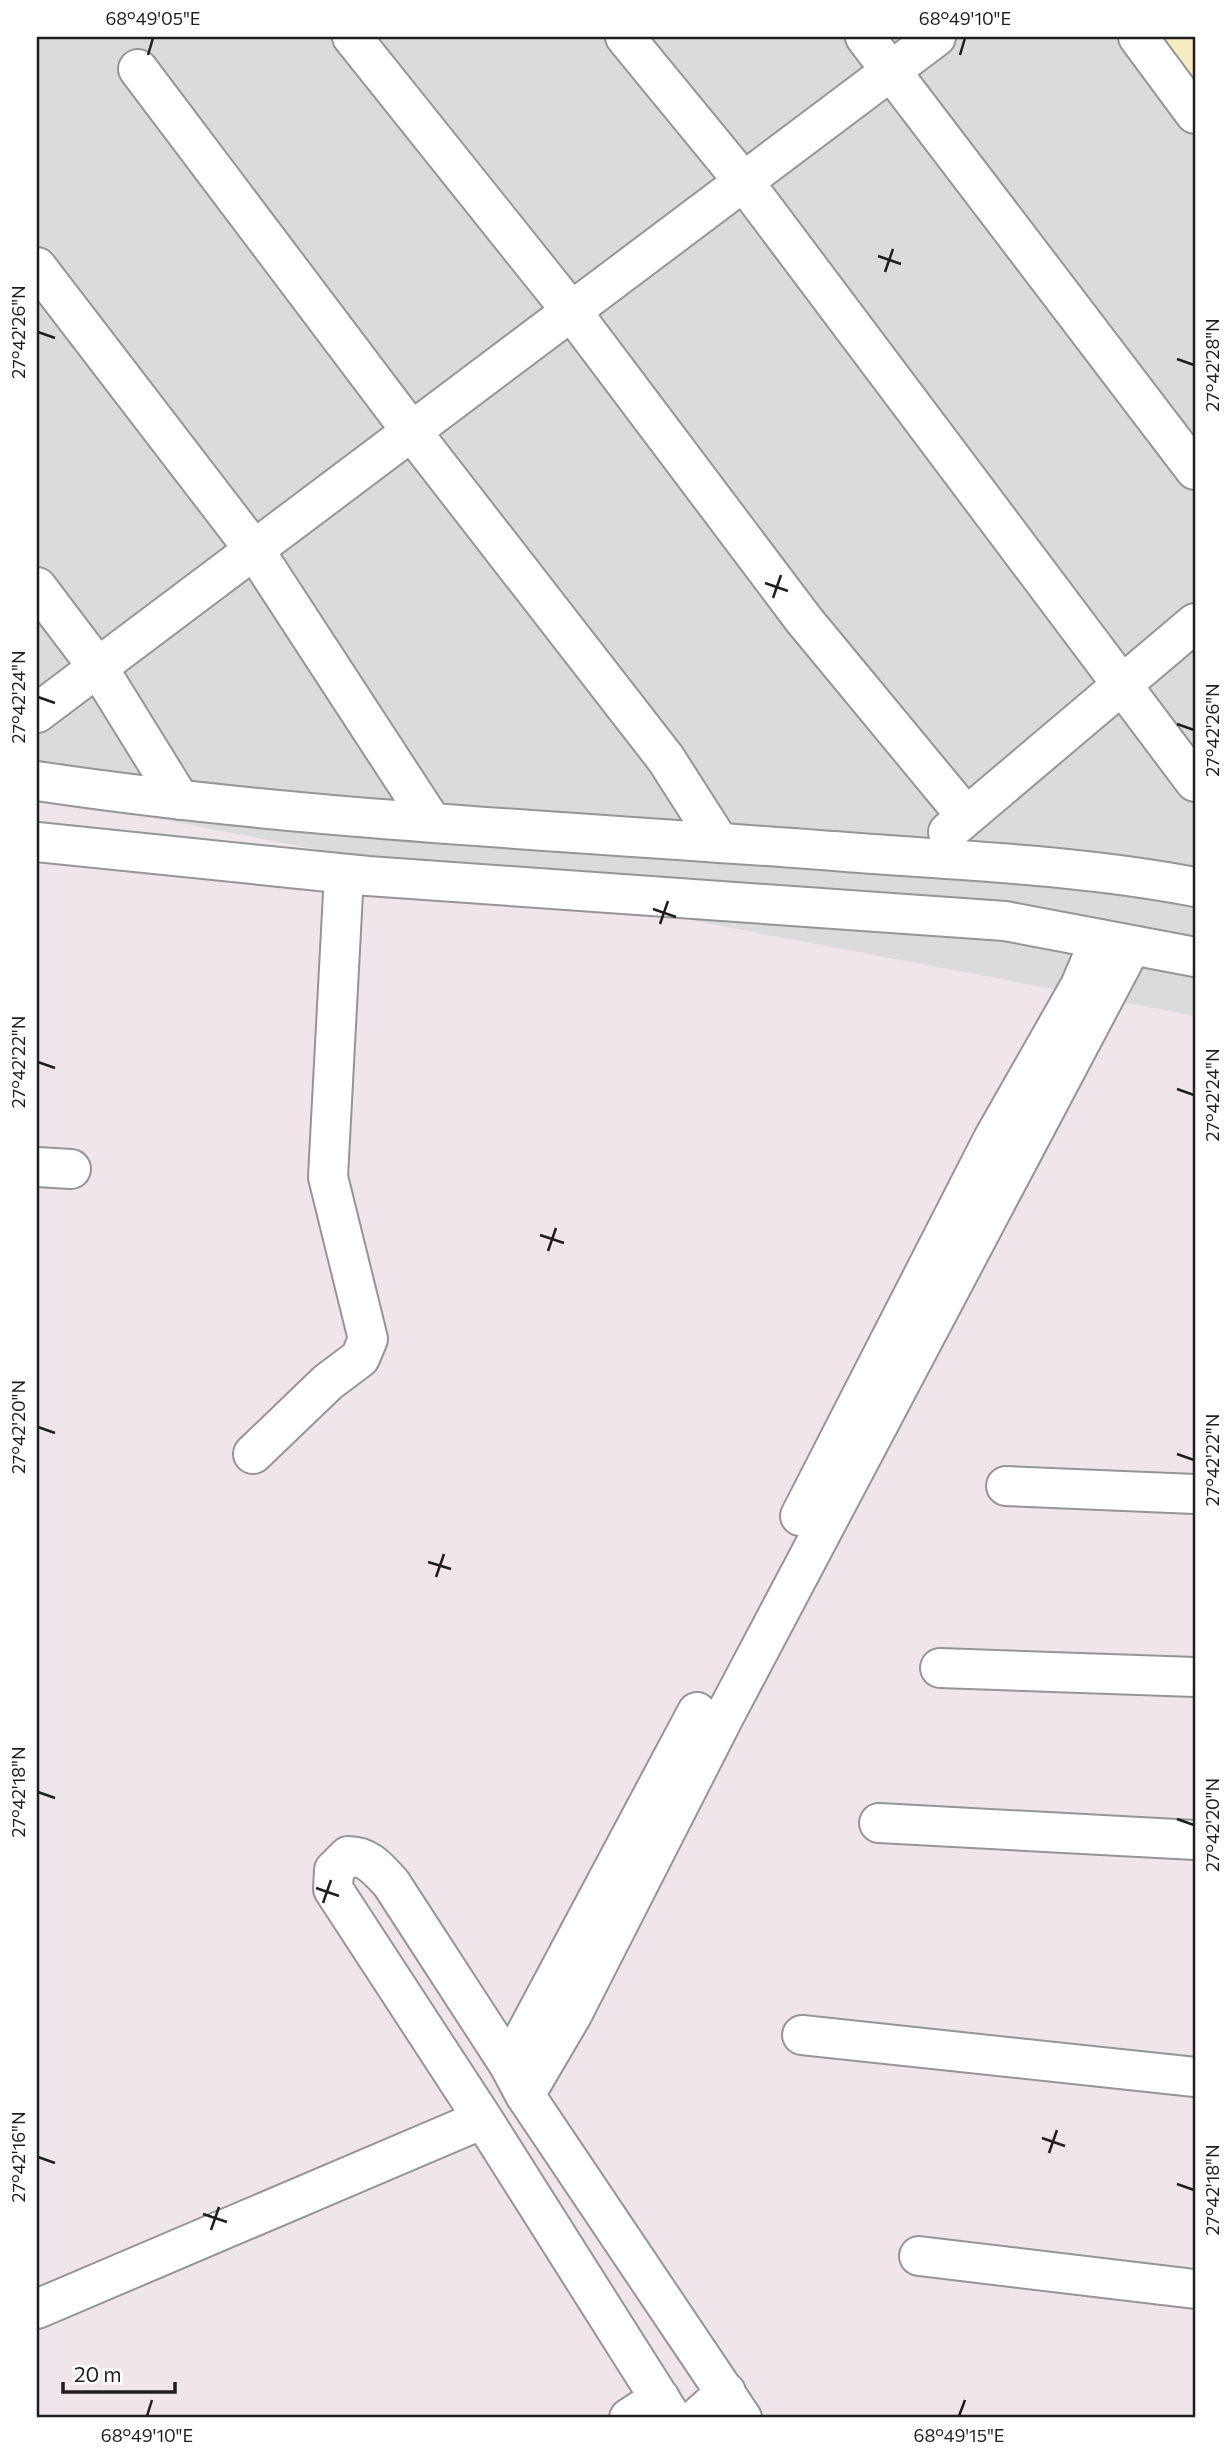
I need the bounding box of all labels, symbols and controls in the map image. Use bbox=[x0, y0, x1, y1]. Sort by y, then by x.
text: 68°49'05"E bbox=[105, 7, 201, 29]
text: 68°49'10"E bbox=[919, 7, 1011, 29]
text: 27°42'26"N bbox=[7, 285, 29, 379]
text: 27°42'28"N bbox=[1201, 318, 1223, 412]
text: 27°42'24"N bbox=[7, 651, 29, 743]
text: 27°42'26"N bbox=[1201, 683, 1223, 777]
text: 27°42'22"N bbox=[7, 1016, 29, 1108]
text: 27°42'24"N bbox=[1201, 1049, 1223, 1141]
text: 27°42'20"N bbox=[7, 1380, 29, 1474]
text: 27°42'22"N bbox=[1201, 1414, 1223, 1506]
text: 27°42'18"N bbox=[7, 1746, 29, 1838]
text: 27°42'20"N bbox=[1201, 1778, 1223, 1872]
text: 27°42'16"N bbox=[7, 2111, 29, 2203]
text: 27°42'18"N bbox=[1201, 2144, 1223, 2236]
scale bar bbox=[63, 2350, 175, 2394]
text: 20 m bbox=[74, 2361, 122, 2386]
text: 68°49'10"E bbox=[101, 2424, 193, 2446]
text: 68°49'15"E bbox=[913, 2424, 1005, 2446]

